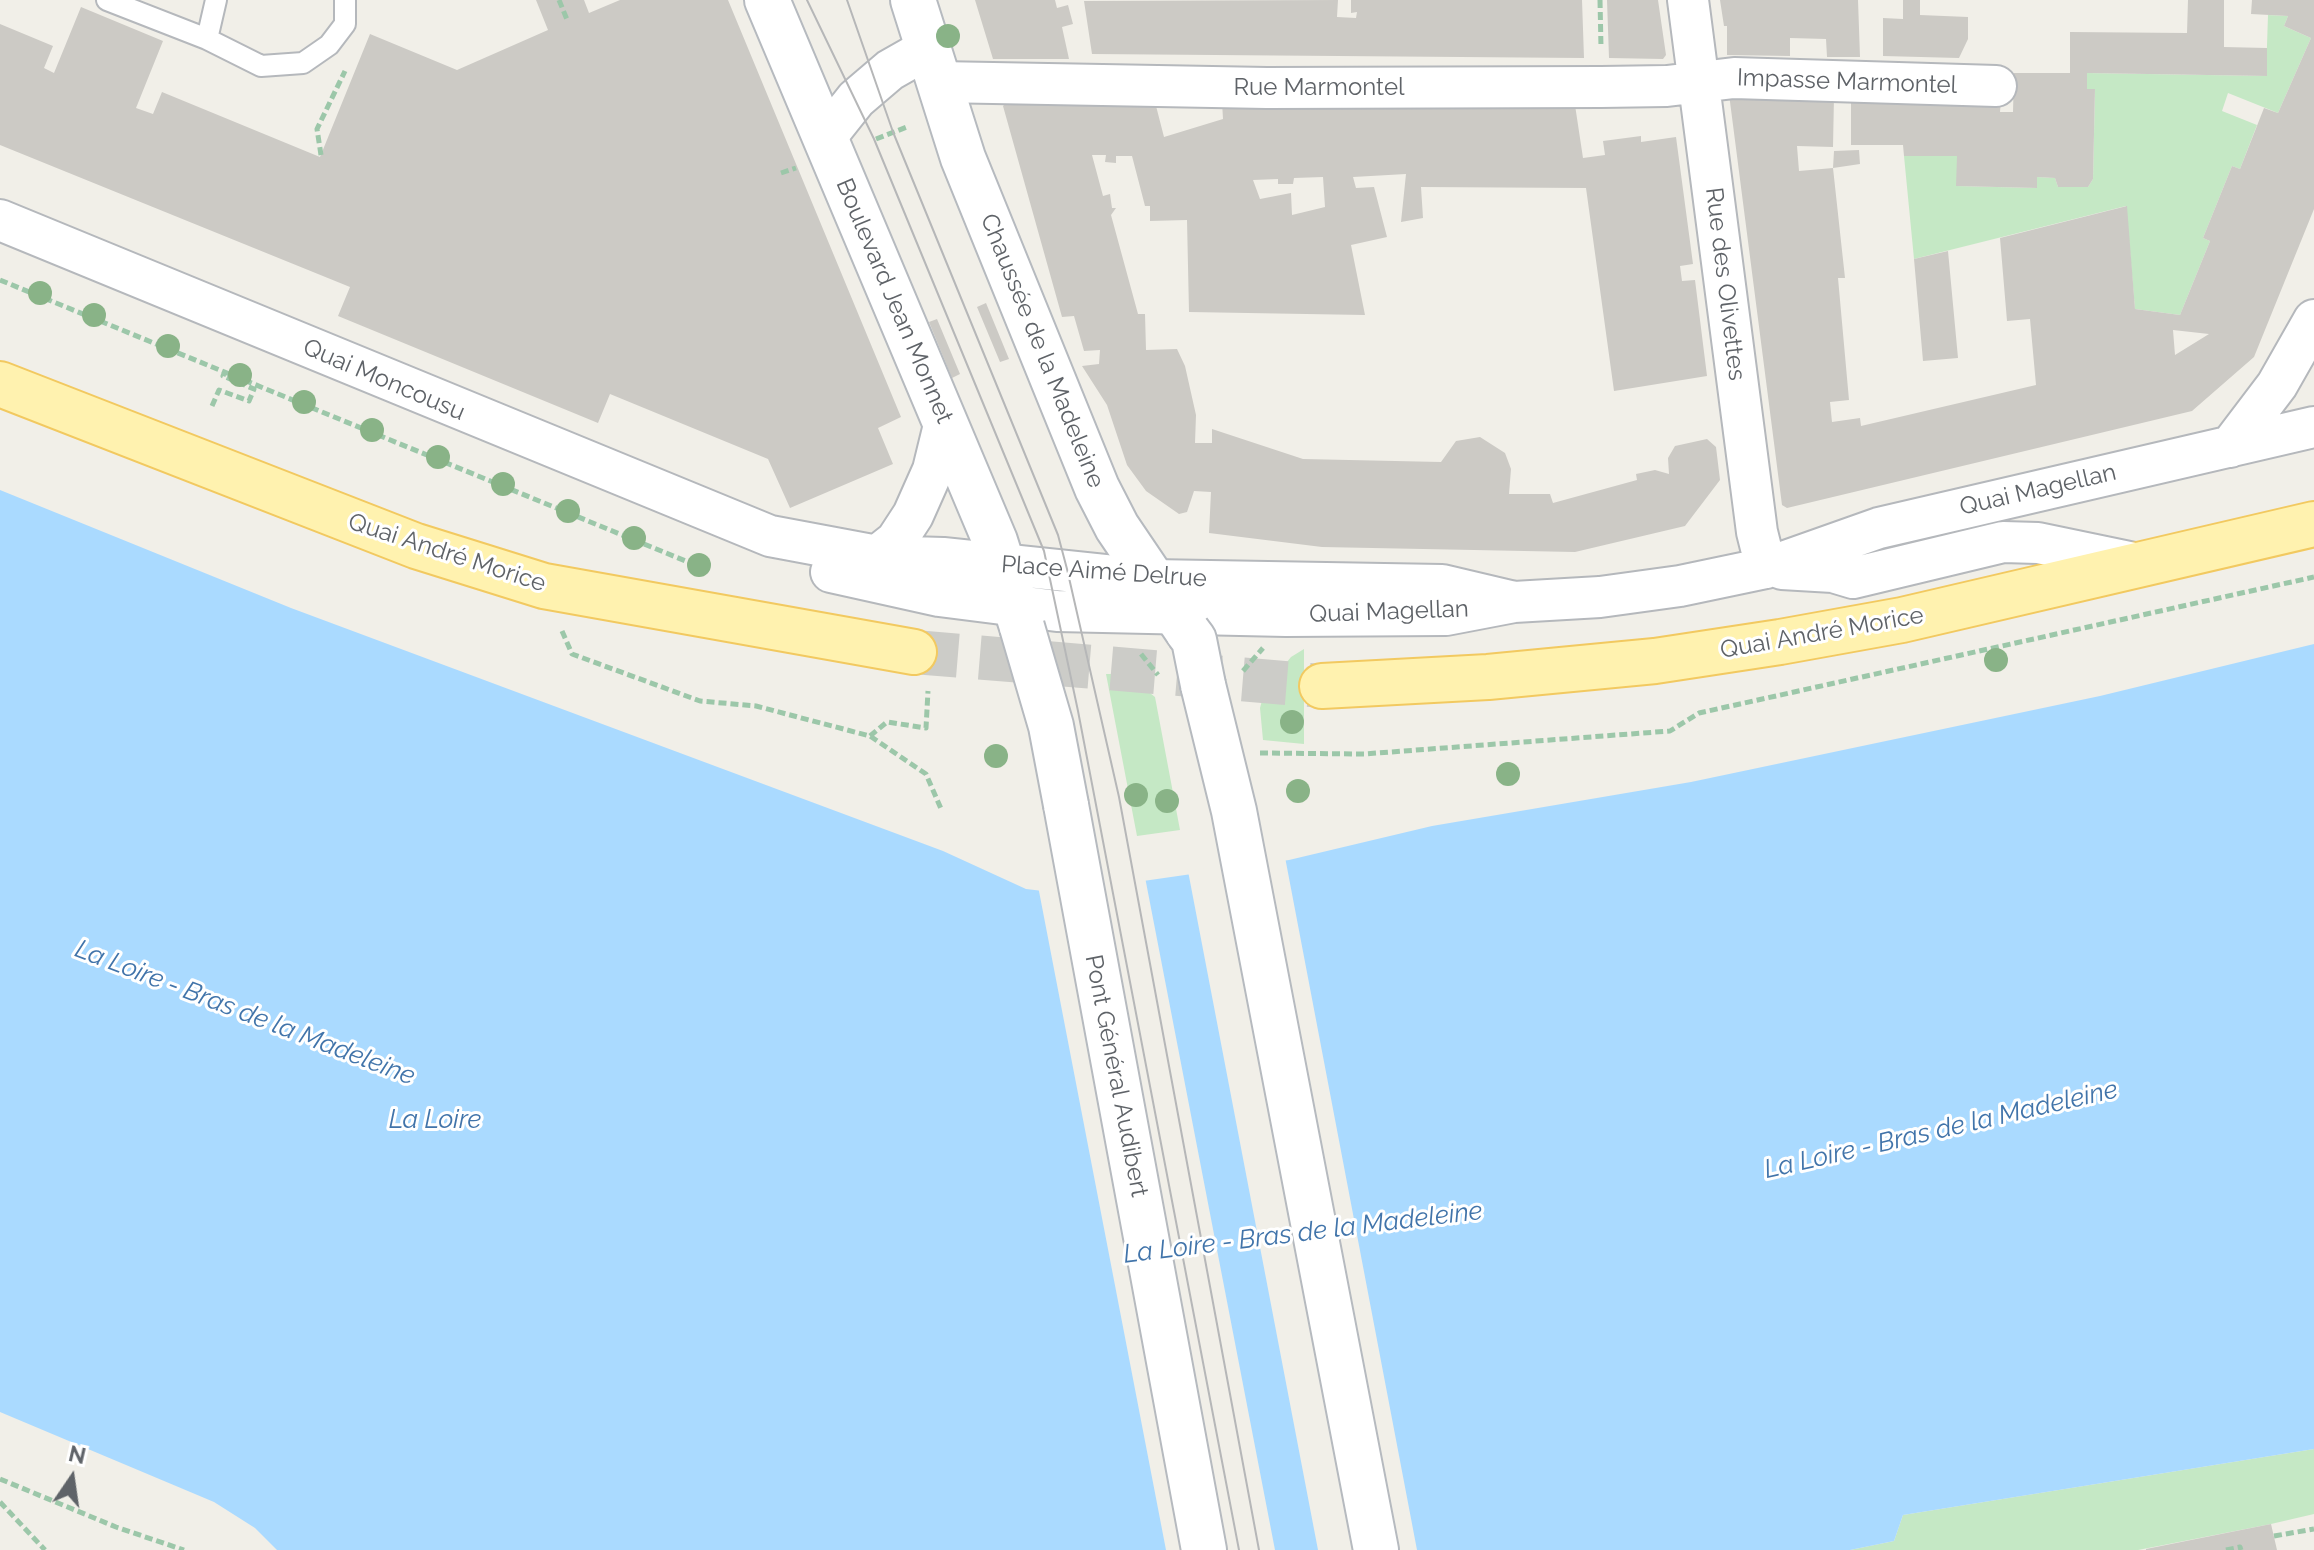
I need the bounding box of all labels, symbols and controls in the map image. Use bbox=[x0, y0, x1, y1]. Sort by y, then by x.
street label: Impasse Marmontel bbox=[1736, 64, 1958, 100]
street label: Rue Marmontel bbox=[1233, 74, 1405, 102]
street label: Boulevard Jean Monnet bbox=[829, 174, 959, 428]
street label: Rue des Olivettes bbox=[1699, 186, 1751, 382]
street label: Chaussée de la Madeleine bbox=[974, 210, 1110, 492]
street label: Quai Moncousu bbox=[299, 333, 469, 427]
street label: Quai Magellan bbox=[1957, 458, 2119, 522]
street label: Quai André Morice bbox=[345, 507, 549, 599]
street label: Place Aimé Delrue bbox=[1000, 550, 1208, 594]
street label: Quai Magellan bbox=[1309, 595, 1469, 629]
street label: Quai André Morice bbox=[1718, 601, 1926, 665]
water label: La Loire - Bras de la Madeleine bbox=[71, 934, 419, 1092]
street label: Pont Général Audibert bbox=[1078, 952, 1154, 1200]
water label: La Loire - Bras de la Madeleine bbox=[1761, 1074, 2121, 1186]
water label: La Loire bbox=[389, 1104, 481, 1136]
water label: La Loire - Bras de la Madeleine bbox=[1122, 1195, 1484, 1271]
north arrow bbox=[32, 1438, 112, 1518]
text: N bbox=[66, 1440, 88, 1469]

